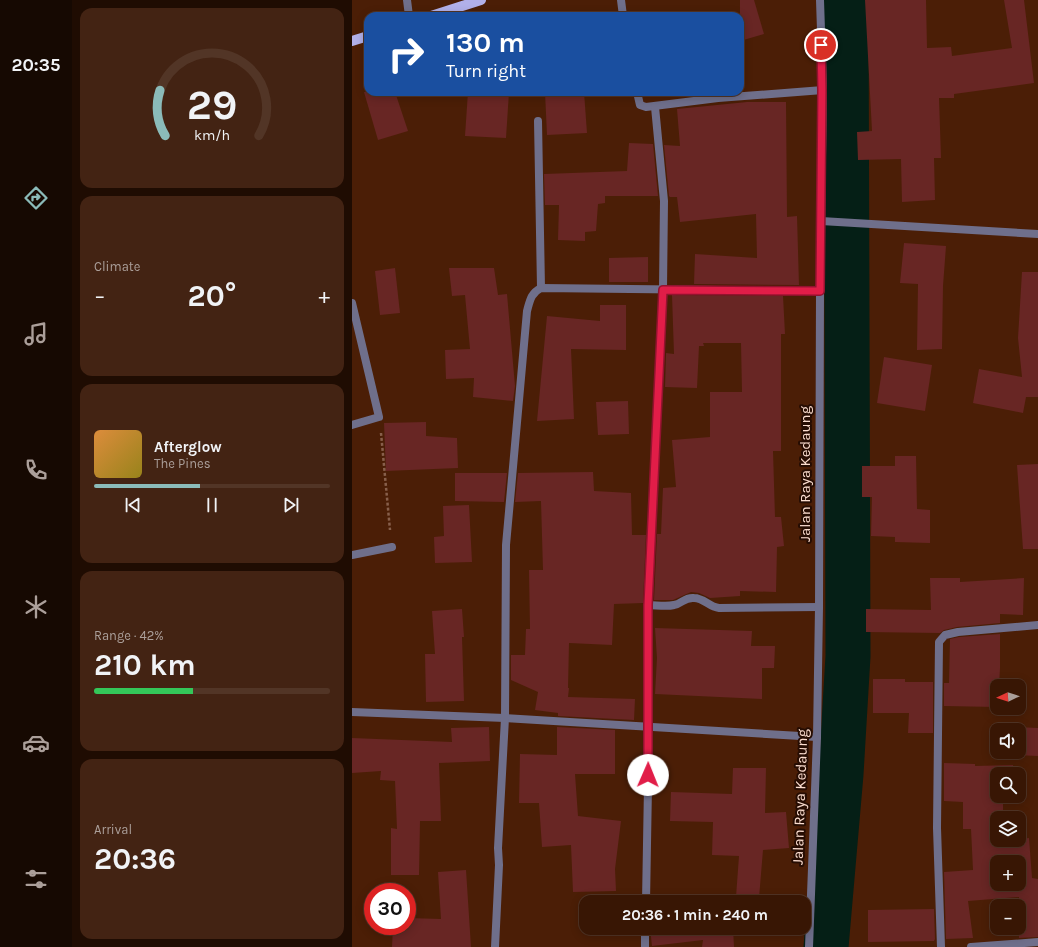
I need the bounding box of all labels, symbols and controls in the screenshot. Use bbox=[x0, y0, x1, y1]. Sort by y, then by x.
text: 130 m bbox=[446, 26, 525, 59]
icon: right bbox=[380, 28, 432, 80]
pin bbox=[804, 28, 838, 62]
icon: arrive bbox=[810, 34, 832, 56]
text: 20:35 bbox=[12, 54, 60, 76]
text: Turn right bbox=[446, 60, 526, 82]
text: 29 bbox=[187, 81, 237, 129]
text: km/h bbox=[194, 126, 230, 143]
icon: directions bbox=[22, 184, 50, 212]
text: Climate bbox=[94, 259, 140, 274]
text: 20° bbox=[188, 278, 236, 314]
text: − bbox=[94, 283, 106, 309]
text: + bbox=[318, 283, 330, 309]
icon: music bbox=[22, 320, 50, 348]
street label: Jalan Raya Kedaung bbox=[796, 405, 814, 542]
text: Afterglow bbox=[154, 438, 222, 456]
icon: phone bbox=[22, 456, 50, 484]
text: The Pines bbox=[154, 456, 211, 471]
icon: previous bbox=[122, 494, 144, 516]
icon: pause bbox=[201, 494, 223, 516]
icon: next bbox=[280, 494, 302, 516]
icon: climate bbox=[22, 593, 50, 621]
text: Range · 42% bbox=[94, 628, 164, 643]
text: 210 km bbox=[94, 647, 196, 683]
north arrow bbox=[990, 679, 1026, 715]
map controls bbox=[990, 679, 1026, 935]
button: sound bbox=[990, 723, 1026, 759]
street label: Jalan Raya Kedaung bbox=[789, 728, 811, 865]
icon: car bbox=[22, 729, 50, 757]
position arrow bbox=[627, 754, 669, 796]
button: search bbox=[990, 767, 1026, 803]
button: layers bbox=[990, 811, 1026, 847]
text: Arrival bbox=[94, 822, 132, 837]
text: 20:36 bbox=[94, 841, 176, 877]
button: + bbox=[990, 855, 1026, 891]
icon: filters bbox=[22, 865, 50, 893]
speed limit sign: 30 bbox=[364, 883, 416, 935]
button: − bbox=[990, 899, 1026, 935]
text: 20:36 · 1 min · 240 m bbox=[622, 906, 768, 924]

